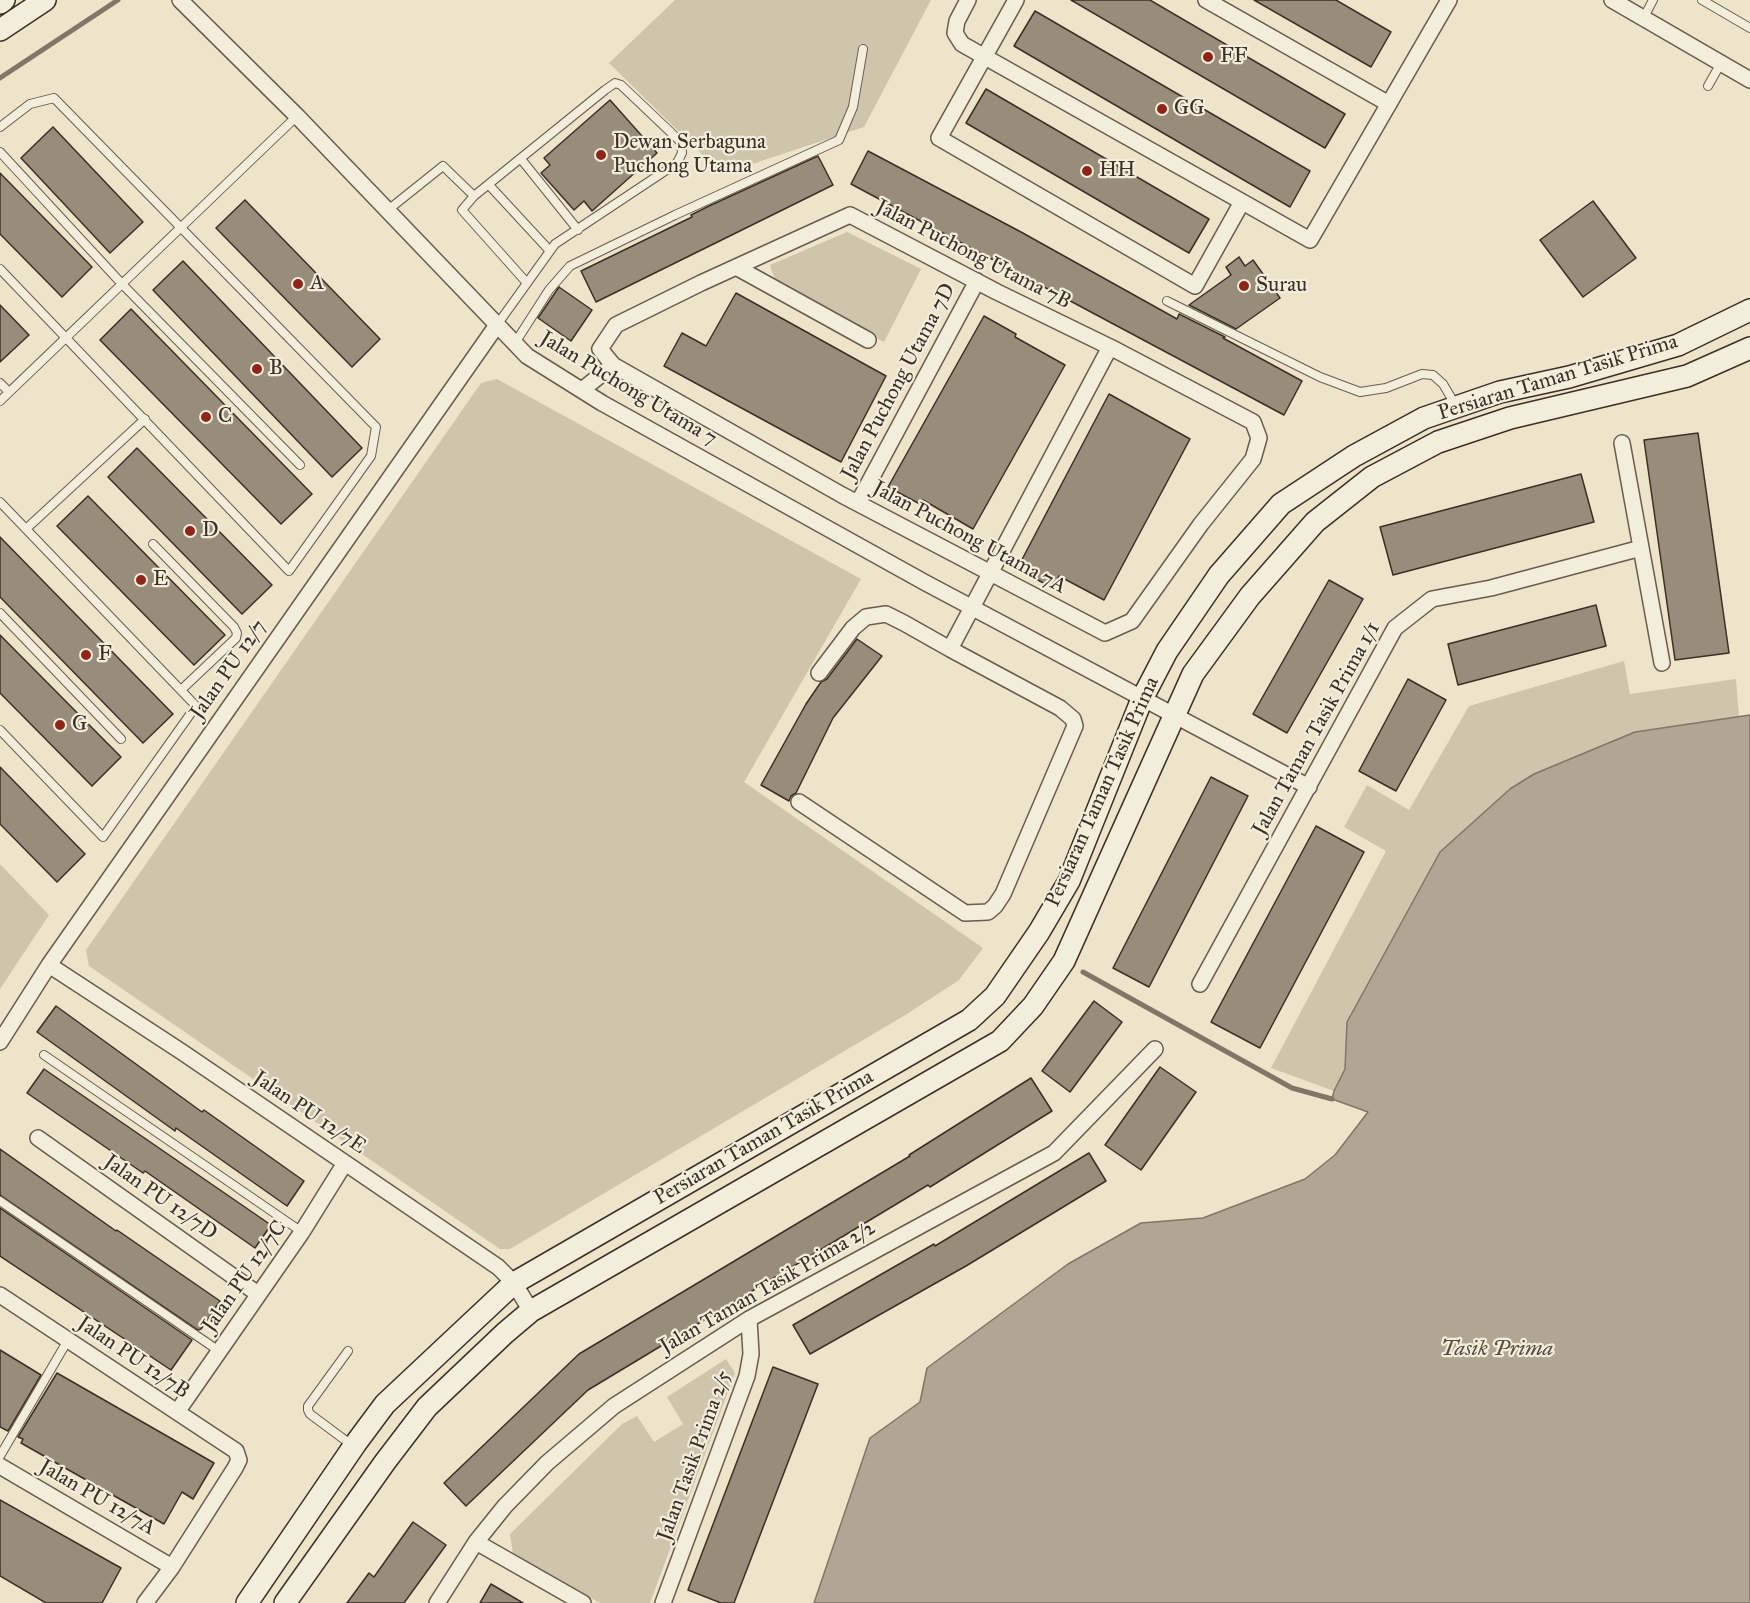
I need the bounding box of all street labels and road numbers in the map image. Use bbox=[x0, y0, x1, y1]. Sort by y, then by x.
street label: Jalan Puchong Utama 7B bbox=[871, 195, 1075, 315]
street label: Jalan Puchong Utama 7D bbox=[837, 280, 961, 484]
street label: Jalan Puchong Utama 7 bbox=[535, 326, 721, 452]
street label: Persiaran Taman Tasik Prima bbox=[1435, 330, 1681, 426]
street label: Jalan Puchong Utama 7A bbox=[868, 476, 1070, 600]
street label: Jalan PU 12/7 bbox=[185, 615, 273, 725]
street label: Jalan Taman Tasik Prima 1/1 bbox=[1248, 618, 1386, 840]
street label: Persiaran Taman Tasik Prima bbox=[1041, 673, 1165, 911]
street label: Persiaran Taman Tasik Prima bbox=[650, 1065, 878, 1211]
street label: Jalan PU 12/7E bbox=[248, 1066, 370, 1160]
street label: Jalan PU 12/7D bbox=[99, 1150, 221, 1246]
street label: Jalan PU 12/7C bbox=[197, 1216, 293, 1338]
street label: Jalan Taman Tasik Prima 2/2 bbox=[656, 1216, 880, 1360]
street label: Jalan PU 12/7B bbox=[72, 1311, 194, 1405]
street label: Jalan Tasik Prima 2/5 bbox=[652, 1367, 738, 1545]
street label: Jalan PU 12/7A bbox=[34, 1455, 160, 1541]

